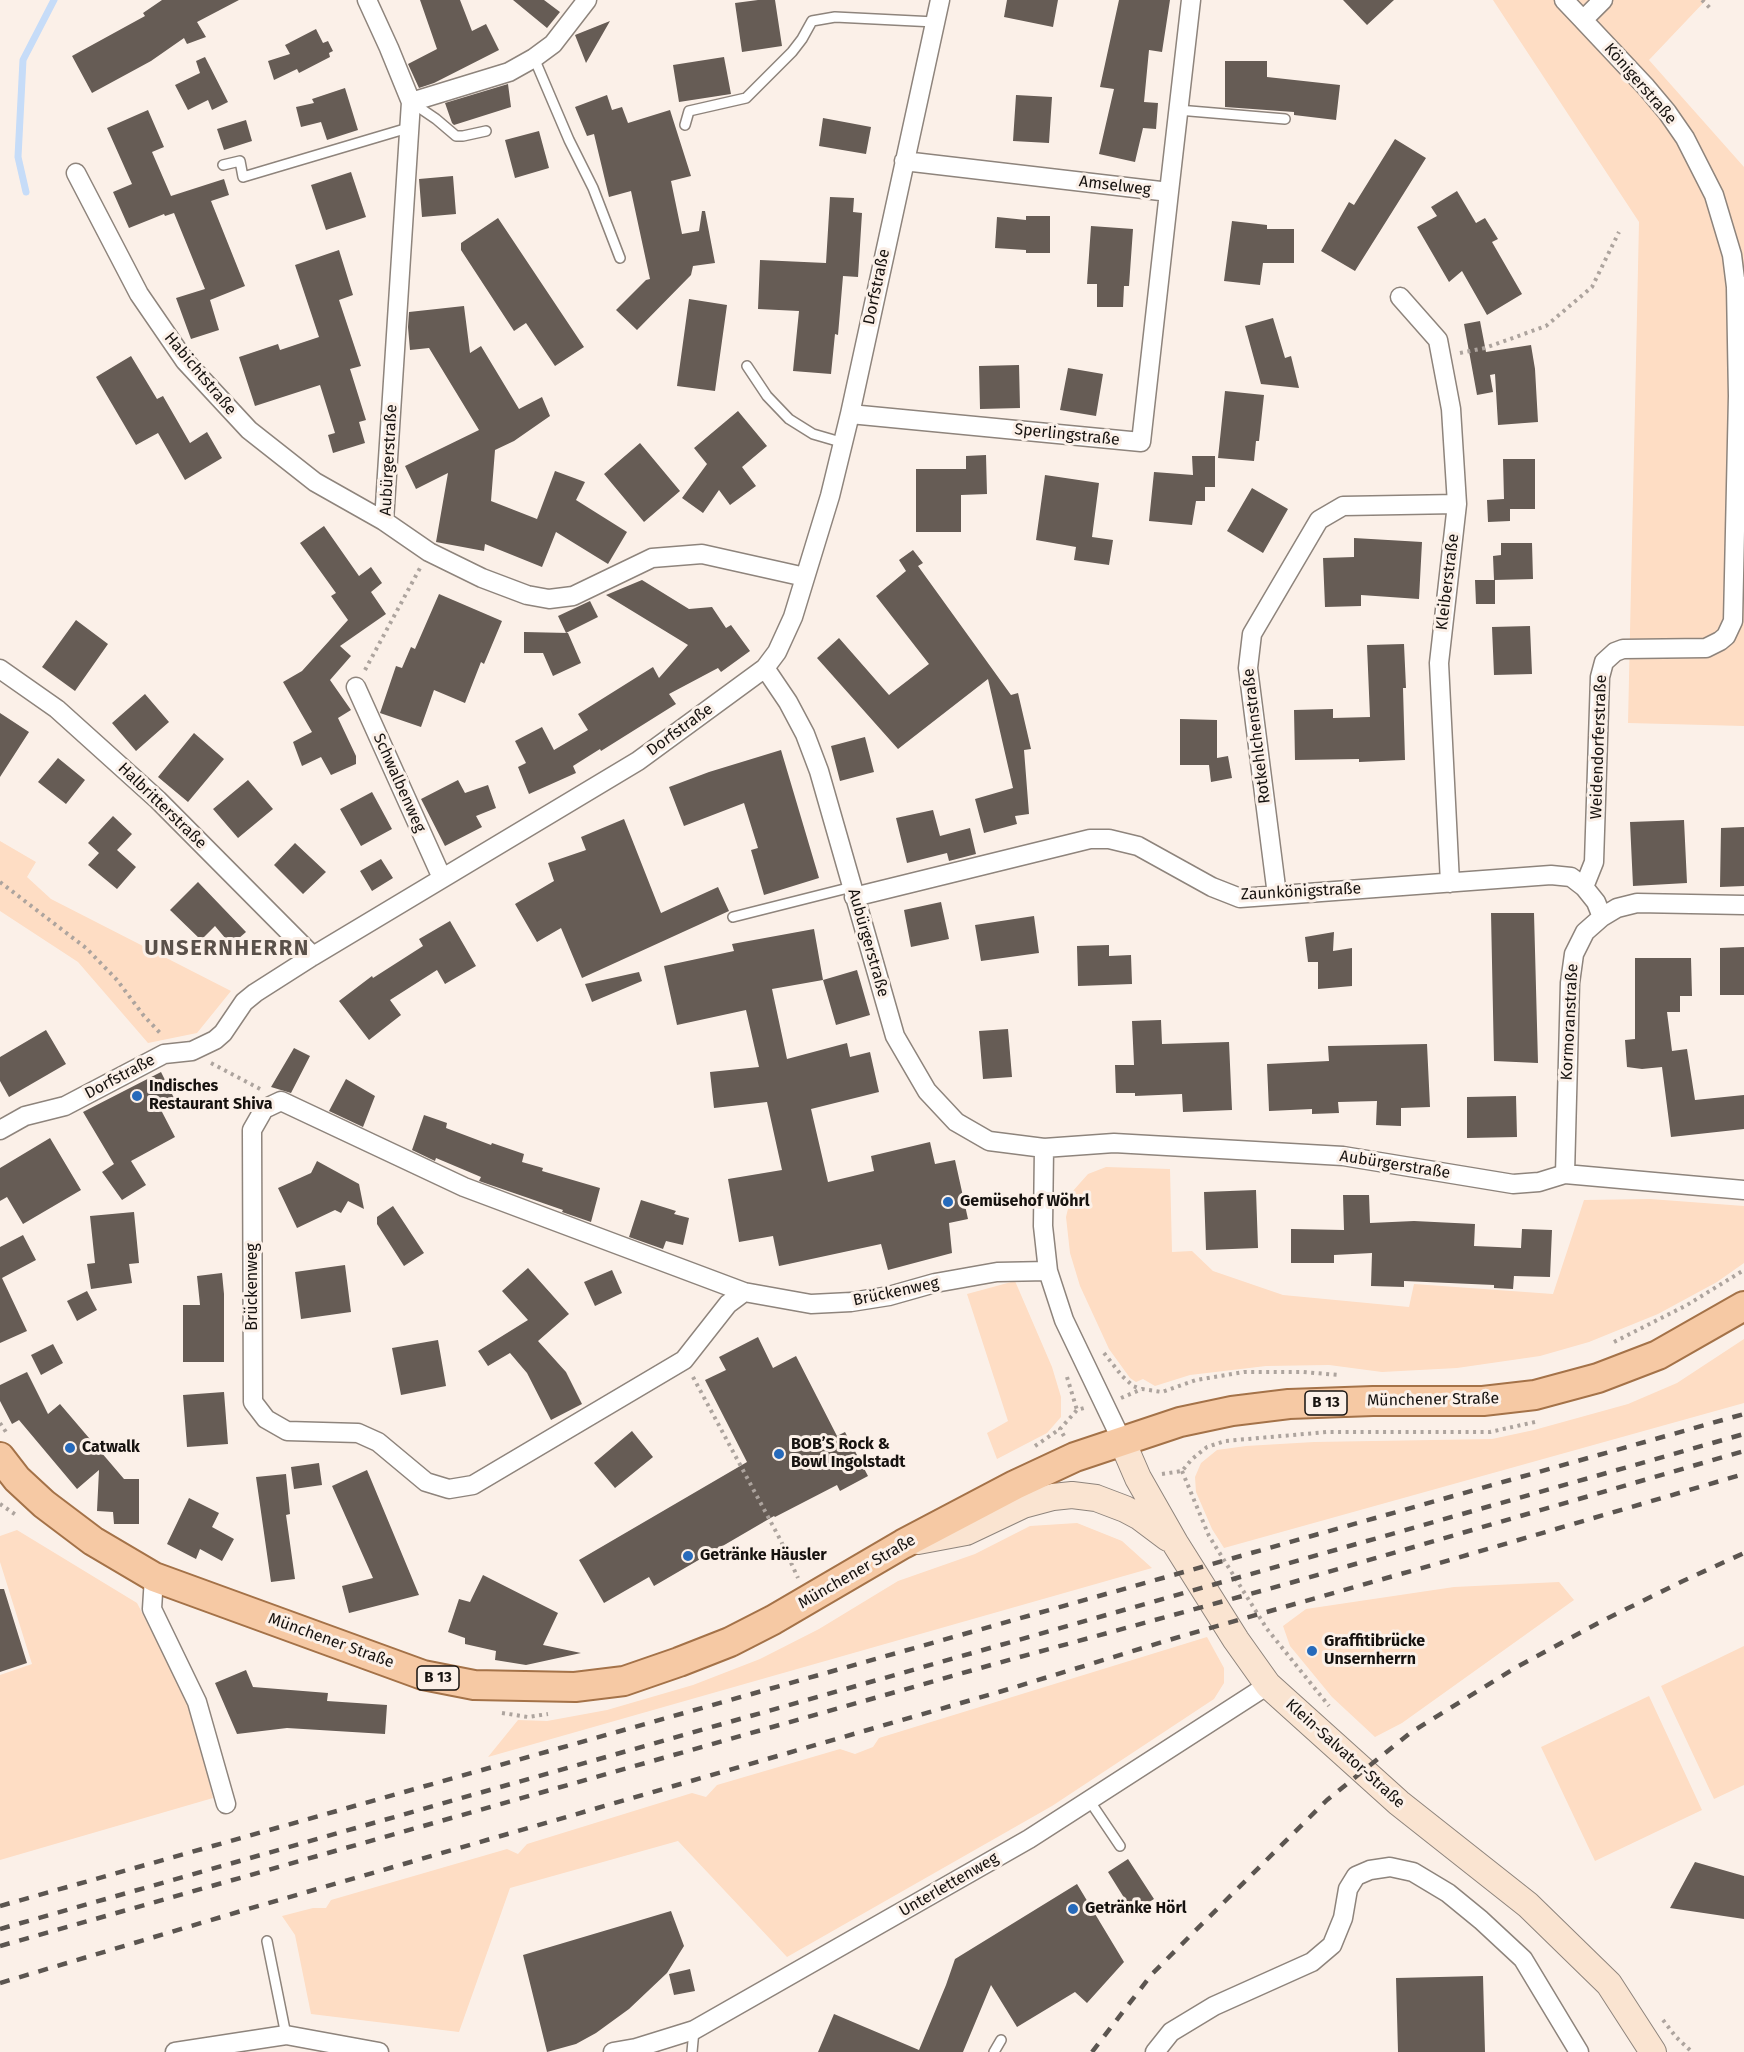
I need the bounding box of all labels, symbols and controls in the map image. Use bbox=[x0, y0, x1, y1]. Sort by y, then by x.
street label: Königerstraße bbox=[1600, 40, 1680, 128]
street label: Amselweg bbox=[1078, 172, 1152, 200]
street label: Dorfstraße bbox=[860, 247, 894, 327]
street label: Habichtstraße bbox=[160, 329, 240, 419]
street label: Aubürgerstraße bbox=[376, 404, 402, 516]
street label: Sperlingstraße bbox=[1013, 420, 1121, 450]
street label: Kleiberstraße bbox=[1433, 533, 1463, 631]
street label: Rotkehlchenstraße bbox=[1239, 667, 1275, 805]
street label: Weidendorferstraße bbox=[1587, 674, 1611, 820]
street label: Dorfstraße bbox=[643, 700, 717, 760]
street label: Schwalbenweg bbox=[369, 731, 429, 835]
street label: Halbritterstraße bbox=[114, 759, 210, 853]
street label: Zaunkönigstraße bbox=[1240, 879, 1362, 905]
street label: Aubürgerstraße bbox=[843, 887, 893, 999]
district label: UNSERNHERRN bbox=[144, 936, 310, 962]
street label: Kormoranstraße bbox=[1557, 963, 1583, 1081]
street label: Dorfstraße bbox=[82, 1050, 158, 1104]
place label: Indisches Restaurant Shiva bbox=[149, 1077, 272, 1115]
marker: Indisches Restaurant Shiva bbox=[130, 1089, 144, 1103]
street label: Aubürgerstraße bbox=[1338, 1147, 1452, 1183]
place label: Gemüsehof Wöhrl bbox=[960, 1192, 1090, 1212]
marker: Gemüsehof Wöhrl bbox=[941, 1195, 955, 1209]
street label: Brückenweg bbox=[243, 1243, 263, 1331]
street label: Brückenweg bbox=[851, 1274, 941, 1310]
street label: Münchener Straße bbox=[1367, 1389, 1499, 1411]
road number: B 13 bbox=[1305, 1391, 1347, 1415]
place label: BOB’S Rock & Bowl Ingolstadt bbox=[791, 1435, 905, 1473]
place label: Catwalk bbox=[82, 1438, 140, 1458]
marker: Catwalk bbox=[63, 1441, 77, 1455]
marker: BOB’S Rock & Bowl Ingolstadt bbox=[772, 1447, 786, 1461]
street label: Münchener Straße bbox=[795, 1531, 919, 1613]
place label: Getränke Häusler bbox=[700, 1546, 827, 1566]
marker: Getränke Häusler bbox=[681, 1549, 695, 1563]
street label: Münchener Straße bbox=[266, 1609, 396, 1673]
place label: Graffitibrücke Unsernherrn bbox=[1324, 1632, 1425, 1670]
marker: Graffitibrücke Unsernherrn bbox=[1305, 1644, 1319, 1658]
road number: B 13 bbox=[417, 1666, 459, 1690]
street label: Klein-Salvator-Straße bbox=[1281, 1695, 1409, 1813]
street label: Unterlettenweg bbox=[896, 1849, 1002, 1921]
place label: Getränke Hörl bbox=[1085, 1899, 1187, 1919]
marker: Getränke Hörl bbox=[1066, 1902, 1080, 1916]

